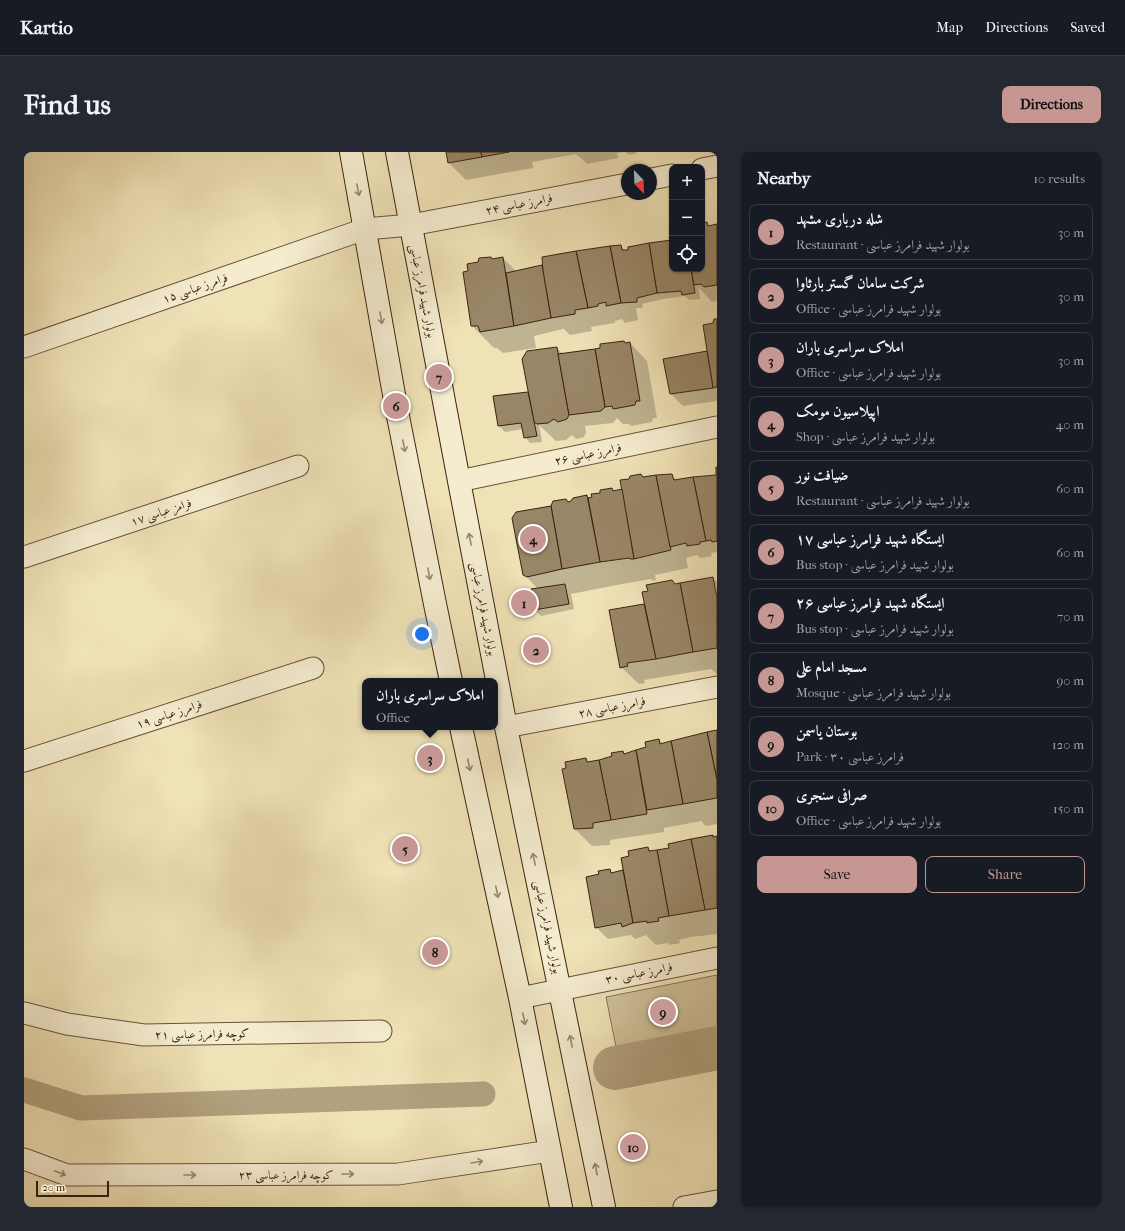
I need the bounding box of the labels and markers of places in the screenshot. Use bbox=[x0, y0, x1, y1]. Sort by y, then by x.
pin: 7 bbox=[426, 362, 452, 392]
pin: 6 bbox=[383, 391, 409, 421]
pin: 4 bbox=[520, 524, 546, 554]
pin: 1 bbox=[511, 588, 537, 618]
pin: 2 bbox=[523, 635, 549, 665]
pin: 3 bbox=[417, 743, 443, 773]
pin: 5 bbox=[392, 834, 418, 864]
pin: 8 bbox=[422, 937, 448, 967]
pin: 9 bbox=[650, 997, 676, 1027]
pin: 10 bbox=[620, 1132, 646, 1162]

